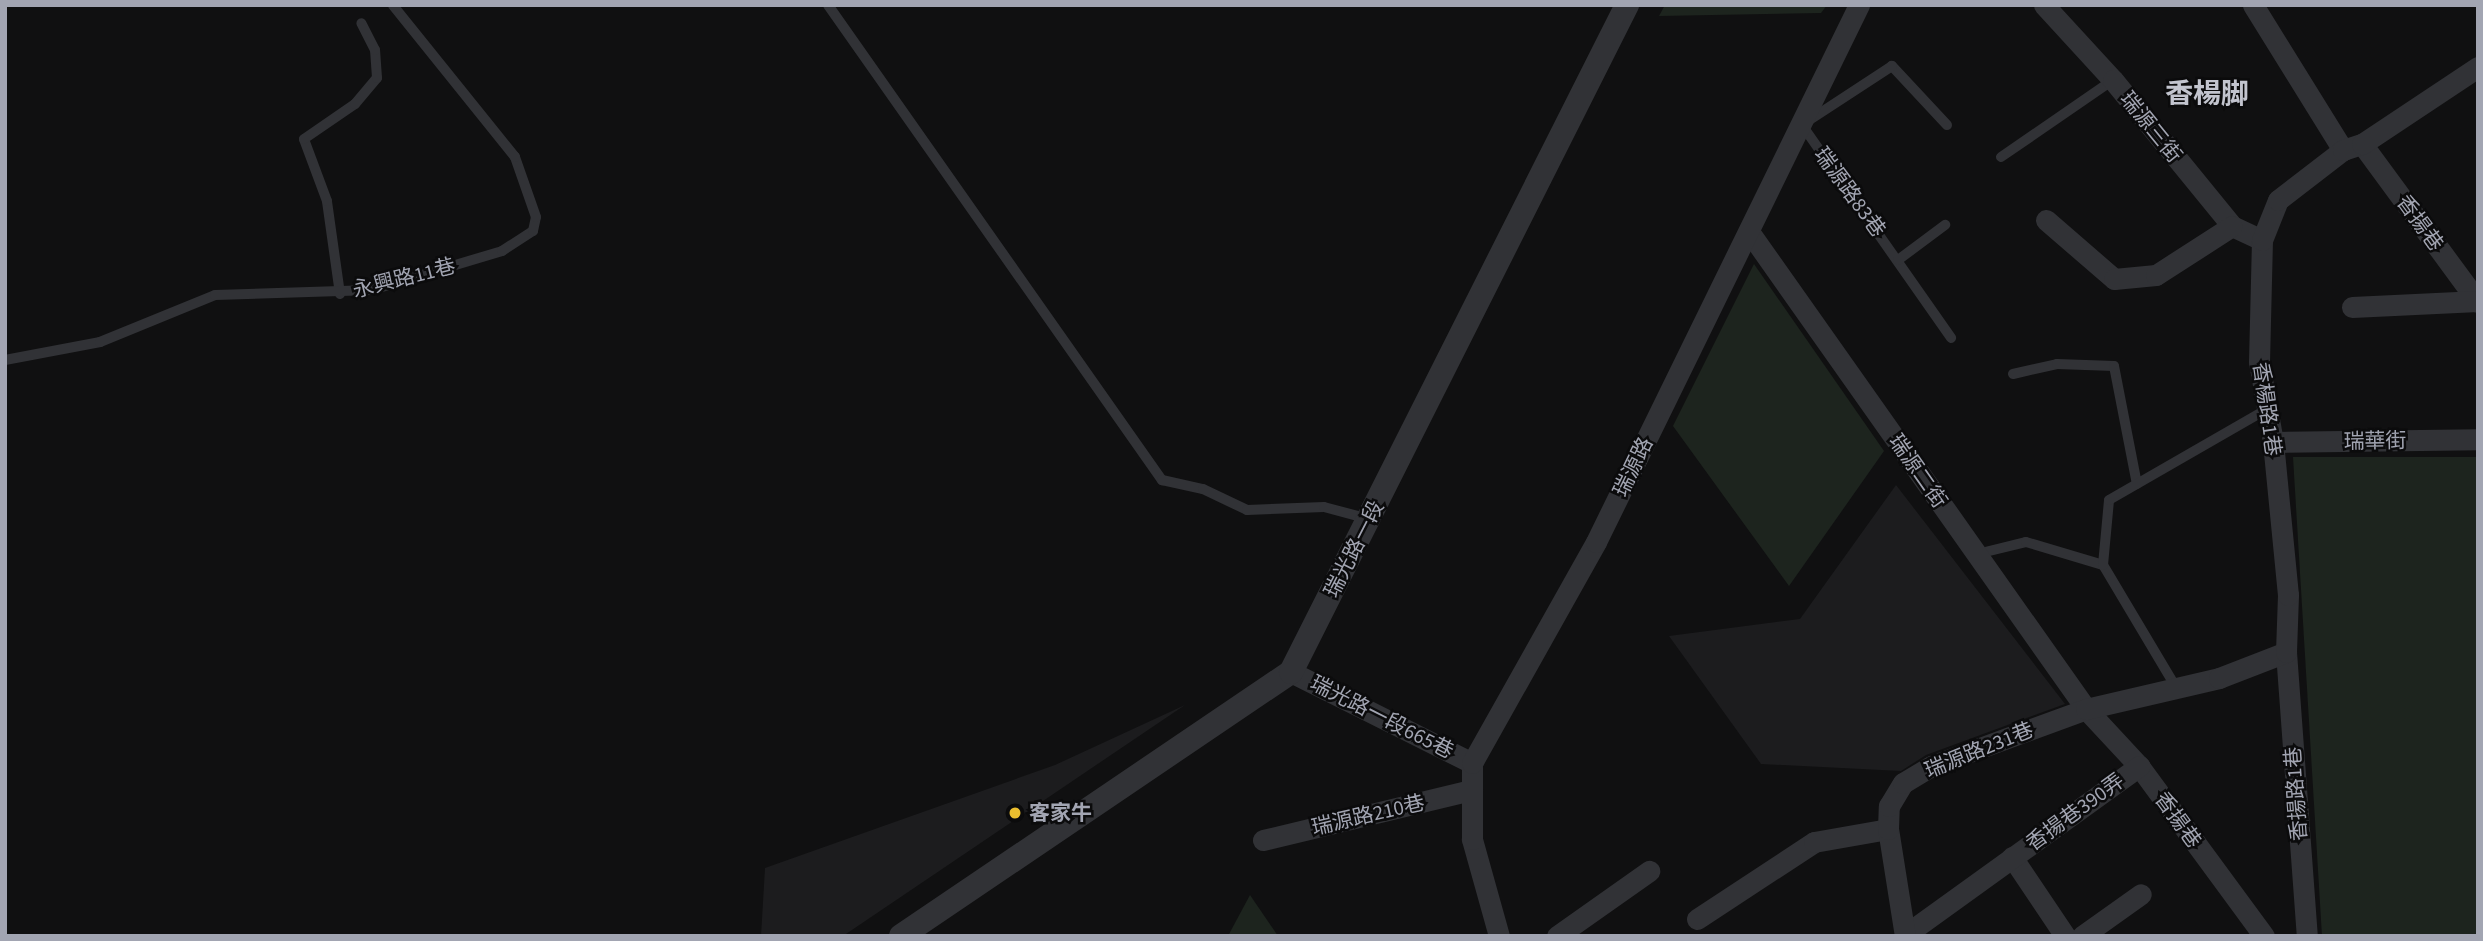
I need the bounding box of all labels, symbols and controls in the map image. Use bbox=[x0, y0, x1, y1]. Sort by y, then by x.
district label: 香楊脚 bbox=[2165, 77, 2249, 111]
street label: 瑞源三街 bbox=[2115, 86, 2187, 168]
street label: 瑞源路83巷 bbox=[1809, 142, 1891, 242]
street label: 香揚巷 bbox=[2391, 190, 2449, 256]
street label: 永興路11巷 bbox=[350, 253, 458, 303]
street label: 香楊路1巷 bbox=[2248, 360, 2286, 458]
street label: 瑞華街 bbox=[2343, 428, 2407, 454]
street label: 瑞源二街 bbox=[1884, 429, 1952, 513]
street label: 瑞源路 bbox=[1608, 433, 1658, 501]
street label: 瑞光路一段 bbox=[1319, 497, 1389, 601]
street label: 瑞光路一段665巷 bbox=[1306, 670, 1458, 764]
street label: 瑞源路231巷 bbox=[1921, 717, 2037, 783]
street label: 香揚路1巷 bbox=[2280, 746, 2312, 842]
street label: 香揚巷390弄 bbox=[2021, 768, 2129, 856]
street label: 香揚巷 bbox=[2149, 787, 2207, 853]
street label: 瑞源路210巷 bbox=[1309, 790, 1427, 840]
place label: 客家牛 bbox=[1029, 800, 1092, 826]
marker: 客家牛 bbox=[1007, 805, 1023, 821]

